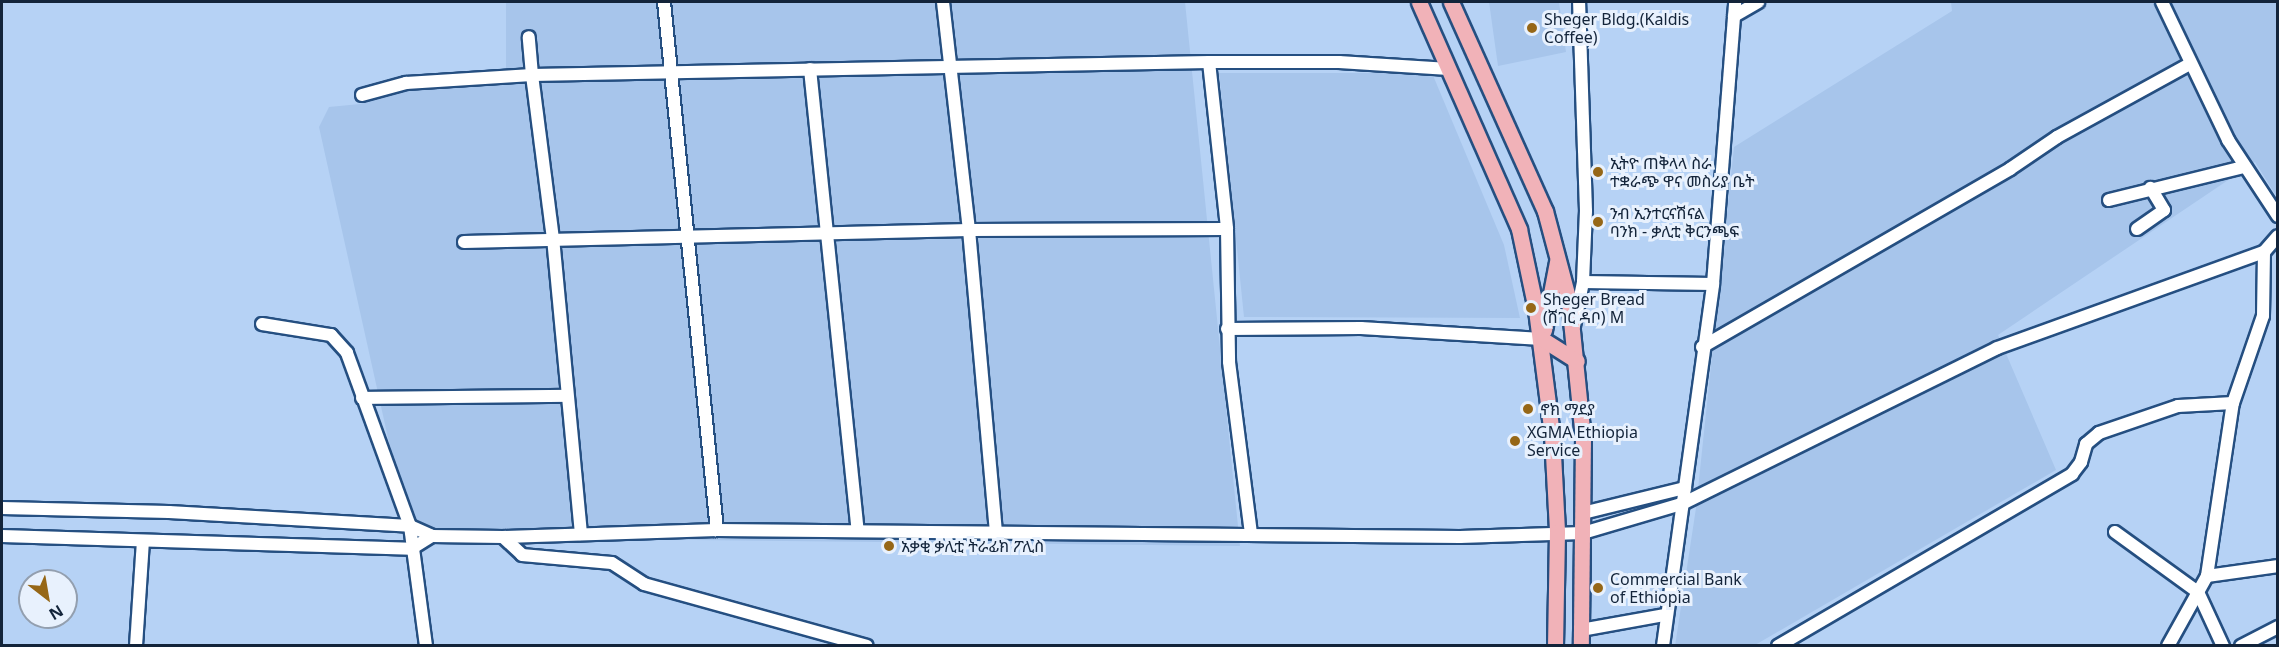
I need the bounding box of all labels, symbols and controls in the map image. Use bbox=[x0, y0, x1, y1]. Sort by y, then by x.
place label: Sheger Bldg.(Kaldis Coffee) bbox=[1544, 9, 1689, 47]
marker: Sheger Bldg.(Kaldis Coffee) bbox=[1525, 21, 1539, 35]
place label: ኢትዮ ጠቅላላ ስራ ተቋራጭ ዋና መስሪያ ቤት bbox=[1610, 153, 1755, 191]
marker: ኢትዮ ጠቅላላ ስራ ተቋራጭ ዋና መስሪያ ቤት bbox=[1591, 165, 1605, 179]
place label: ንብ ኢንተርናሽናል ባንክ - ቃሊቲ ቅርንጫፍ bbox=[1610, 203, 1739, 241]
marker: ንብ ኢንተርናሽናል ባንክ - ቃሊቲ ቅርንጫፍ bbox=[1591, 215, 1605, 229]
place label: Sheger Bread (ሸገር ዳቦ) M bbox=[1543, 289, 1645, 327]
marker: Sheger Bread (ሸገር ዳቦ) M bbox=[1524, 301, 1538, 315]
place label: ኖክ ማደያ bbox=[1540, 399, 1595, 419]
marker: ኖክ ማደያ bbox=[1521, 402, 1535, 416]
place label: XGMA Ethiopia Service bbox=[1527, 422, 1638, 460]
marker: XGMA Ethiopia Service bbox=[1508, 434, 1522, 448]
place label: አቃቂ ቃሊቲ ትራፊክ ፖሊስ bbox=[901, 536, 1044, 556]
marker: አቃቂ ቃሊቲ ትራፊክ ፖሊስ bbox=[882, 539, 896, 553]
north arrow bbox=[18, 569, 78, 629]
place label: Commercial Bank of Ethiopia bbox=[1610, 569, 1742, 607]
marker: Commercial Bank of Ethiopia bbox=[1591, 581, 1605, 595]
text: N bbox=[45, 600, 67, 625]

